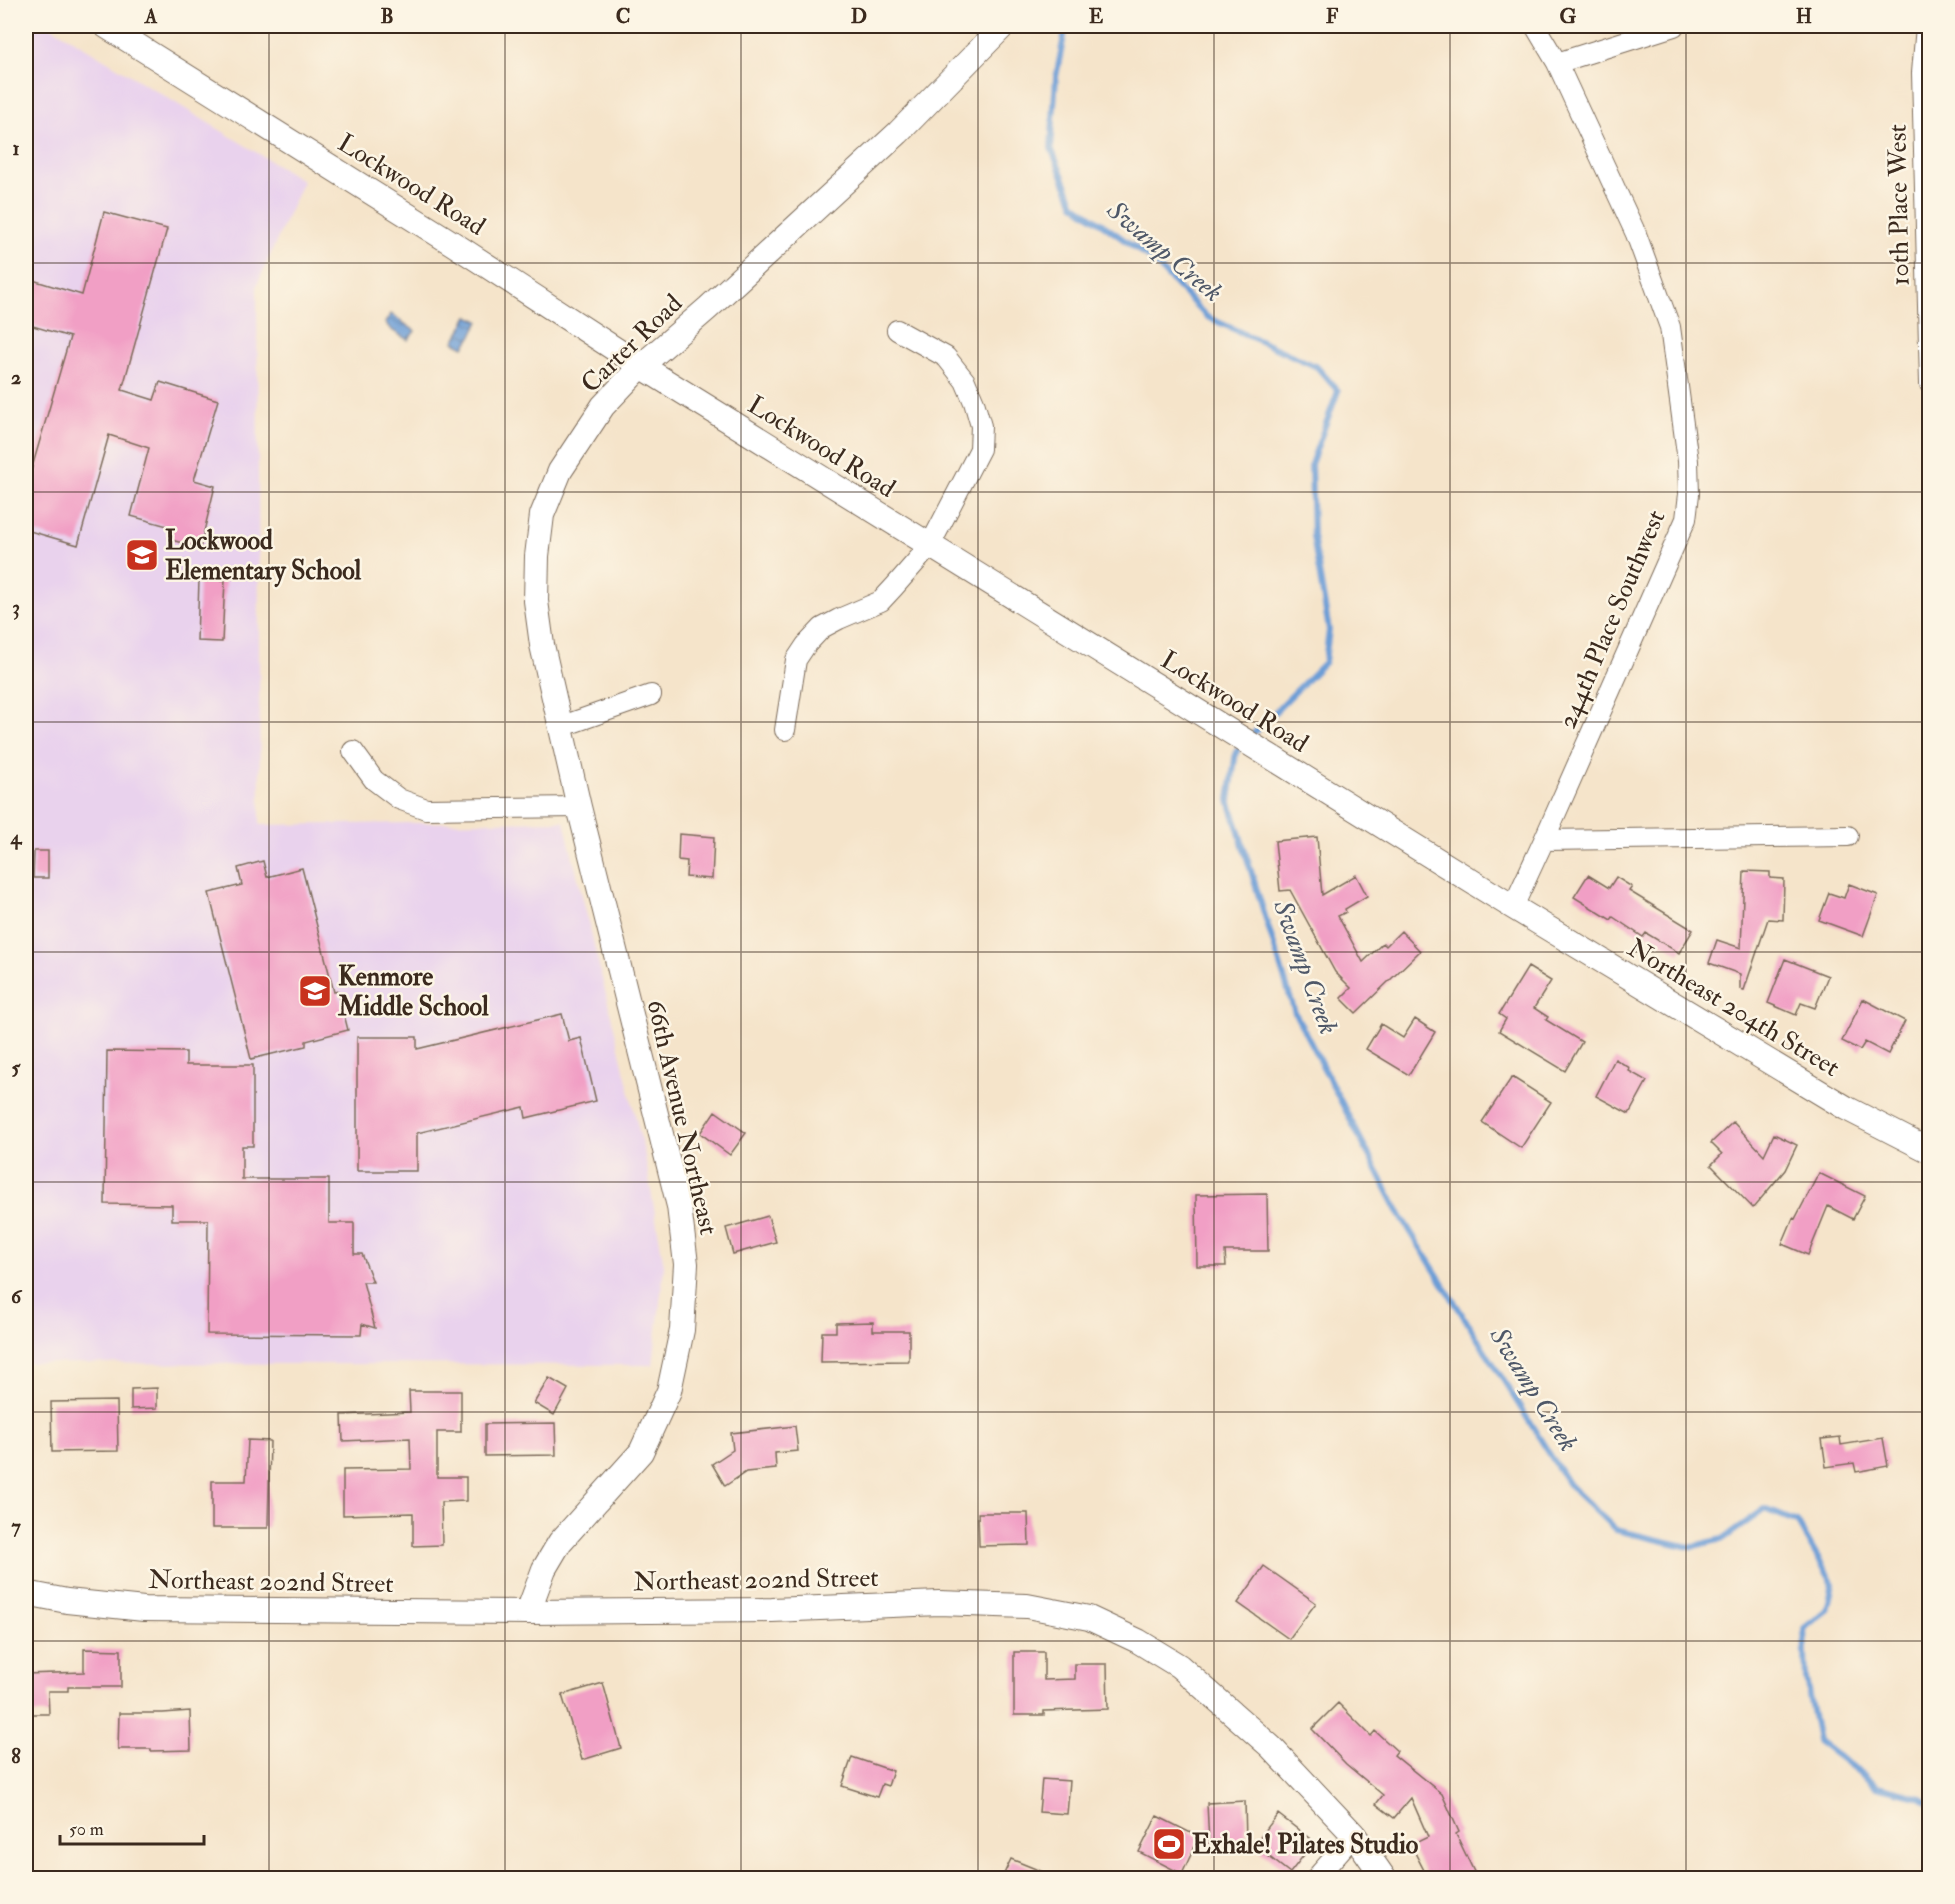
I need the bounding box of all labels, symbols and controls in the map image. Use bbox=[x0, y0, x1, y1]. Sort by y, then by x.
text: A bbox=[144, 4, 158, 29]
text: B bbox=[380, 4, 394, 29]
text: C bbox=[616, 4, 630, 29]
text: D bbox=[851, 4, 867, 29]
text: E bbox=[1089, 4, 1104, 29]
text: F bbox=[1326, 4, 1339, 29]
text: G bbox=[1560, 4, 1577, 29]
text: H bbox=[1796, 4, 1812, 29]
street label: 10th Place West bbox=[1882, 124, 1916, 286]
street label: Lockwood Road bbox=[332, 127, 491, 243]
text: 1 bbox=[12, 136, 20, 161]
water label: Swamp Creek bbox=[1100, 193, 1229, 309]
street label: Carter Road bbox=[575, 288, 689, 400]
text: 2 bbox=[11, 365, 21, 390]
street label: Lockwood Road bbox=[742, 389, 901, 505]
street label: 244th Place Southwest bbox=[1551, 505, 1672, 733]
place label: Lockwood Elementary School bbox=[165, 525, 362, 588]
school or university icon: Lockwood Elementary School bbox=[124, 537, 160, 573]
text: 3 bbox=[12, 595, 20, 620]
street label: Lockwood Road bbox=[1155, 644, 1314, 760]
text: 4 bbox=[10, 825, 23, 850]
water label: Swamp Creek bbox=[1266, 895, 1345, 1039]
street label: Northeast 204th Street bbox=[1622, 932, 1845, 1084]
place label: Kenmore Middle School bbox=[337, 961, 489, 1023]
school or university icon: Kenmore Middle School bbox=[297, 973, 333, 1009]
street label: 66th Avenue Northeast bbox=[639, 997, 725, 1238]
text: 5 bbox=[12, 1055, 22, 1080]
text: 6 bbox=[11, 1284, 23, 1309]
water label: Swamp Creek bbox=[1482, 1320, 1585, 1458]
text: 7 bbox=[11, 1514, 21, 1539]
street label: Northeast 202nd Street bbox=[633, 1562, 879, 1598]
street label: Northeast 202nd Street bbox=[148, 1564, 394, 1600]
text: 8 bbox=[11, 1744, 21, 1769]
scale bar bbox=[60, 1808, 204, 1846]
text: 50 m bbox=[69, 1818, 104, 1841]
sports icon: Exhale! Pilates Studio bbox=[1151, 1826, 1187, 1862]
place label: Exhale! Pilates Studio bbox=[1192, 1829, 1419, 1861]

